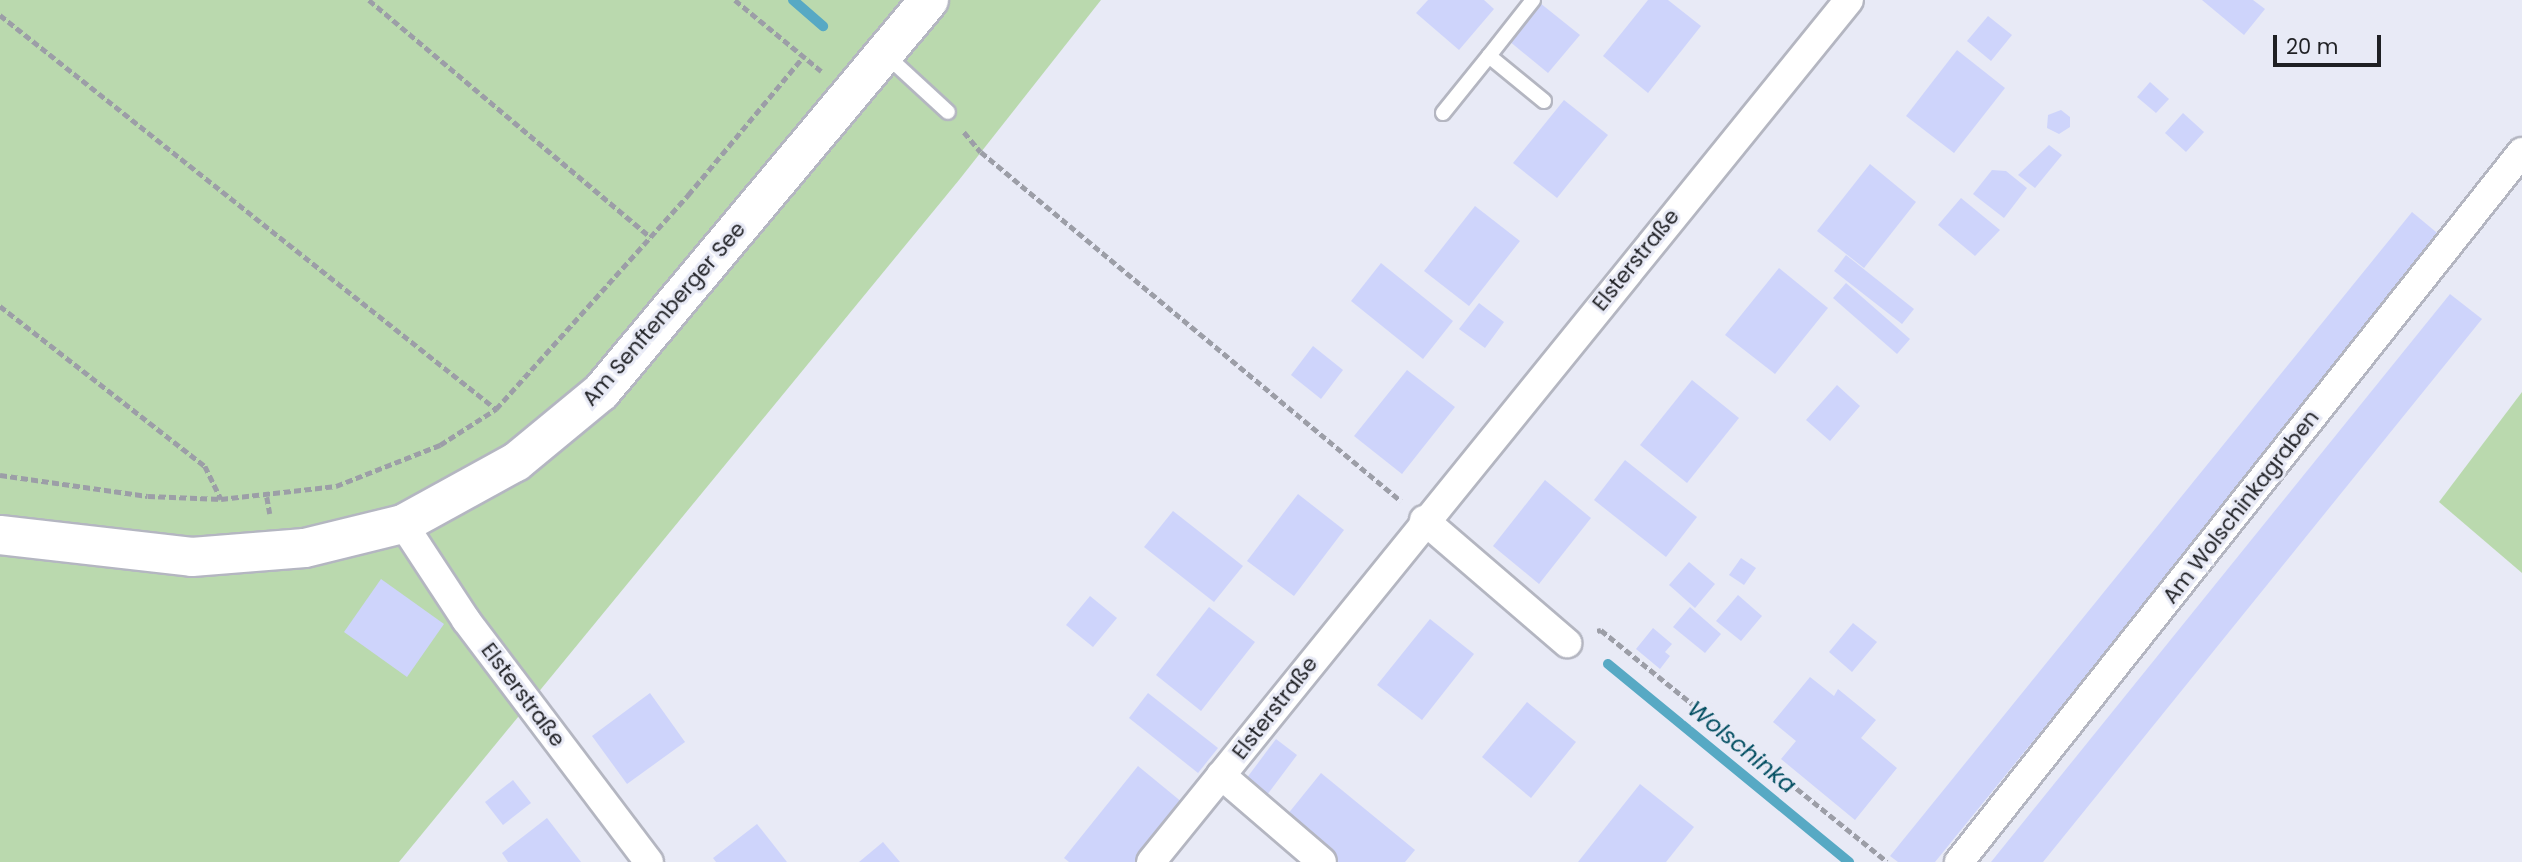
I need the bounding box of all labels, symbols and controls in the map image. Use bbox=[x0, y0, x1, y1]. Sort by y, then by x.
scale bar bbox=[2277, 21, 2386, 65]
text: 20 m bbox=[2286, 32, 2339, 61]
street label: Elsterstraße bbox=[1587, 204, 1685, 316]
street label: Am Senftenberger See bbox=[577, 217, 751, 411]
street label: Am Wolschinkagraben bbox=[2158, 405, 2324, 609]
street label: Elsterstraße bbox=[476, 638, 570, 752]
street label: Elsterstraße bbox=[1227, 652, 1323, 764]
water label: Wolschinka bbox=[1682, 695, 1802, 799]

